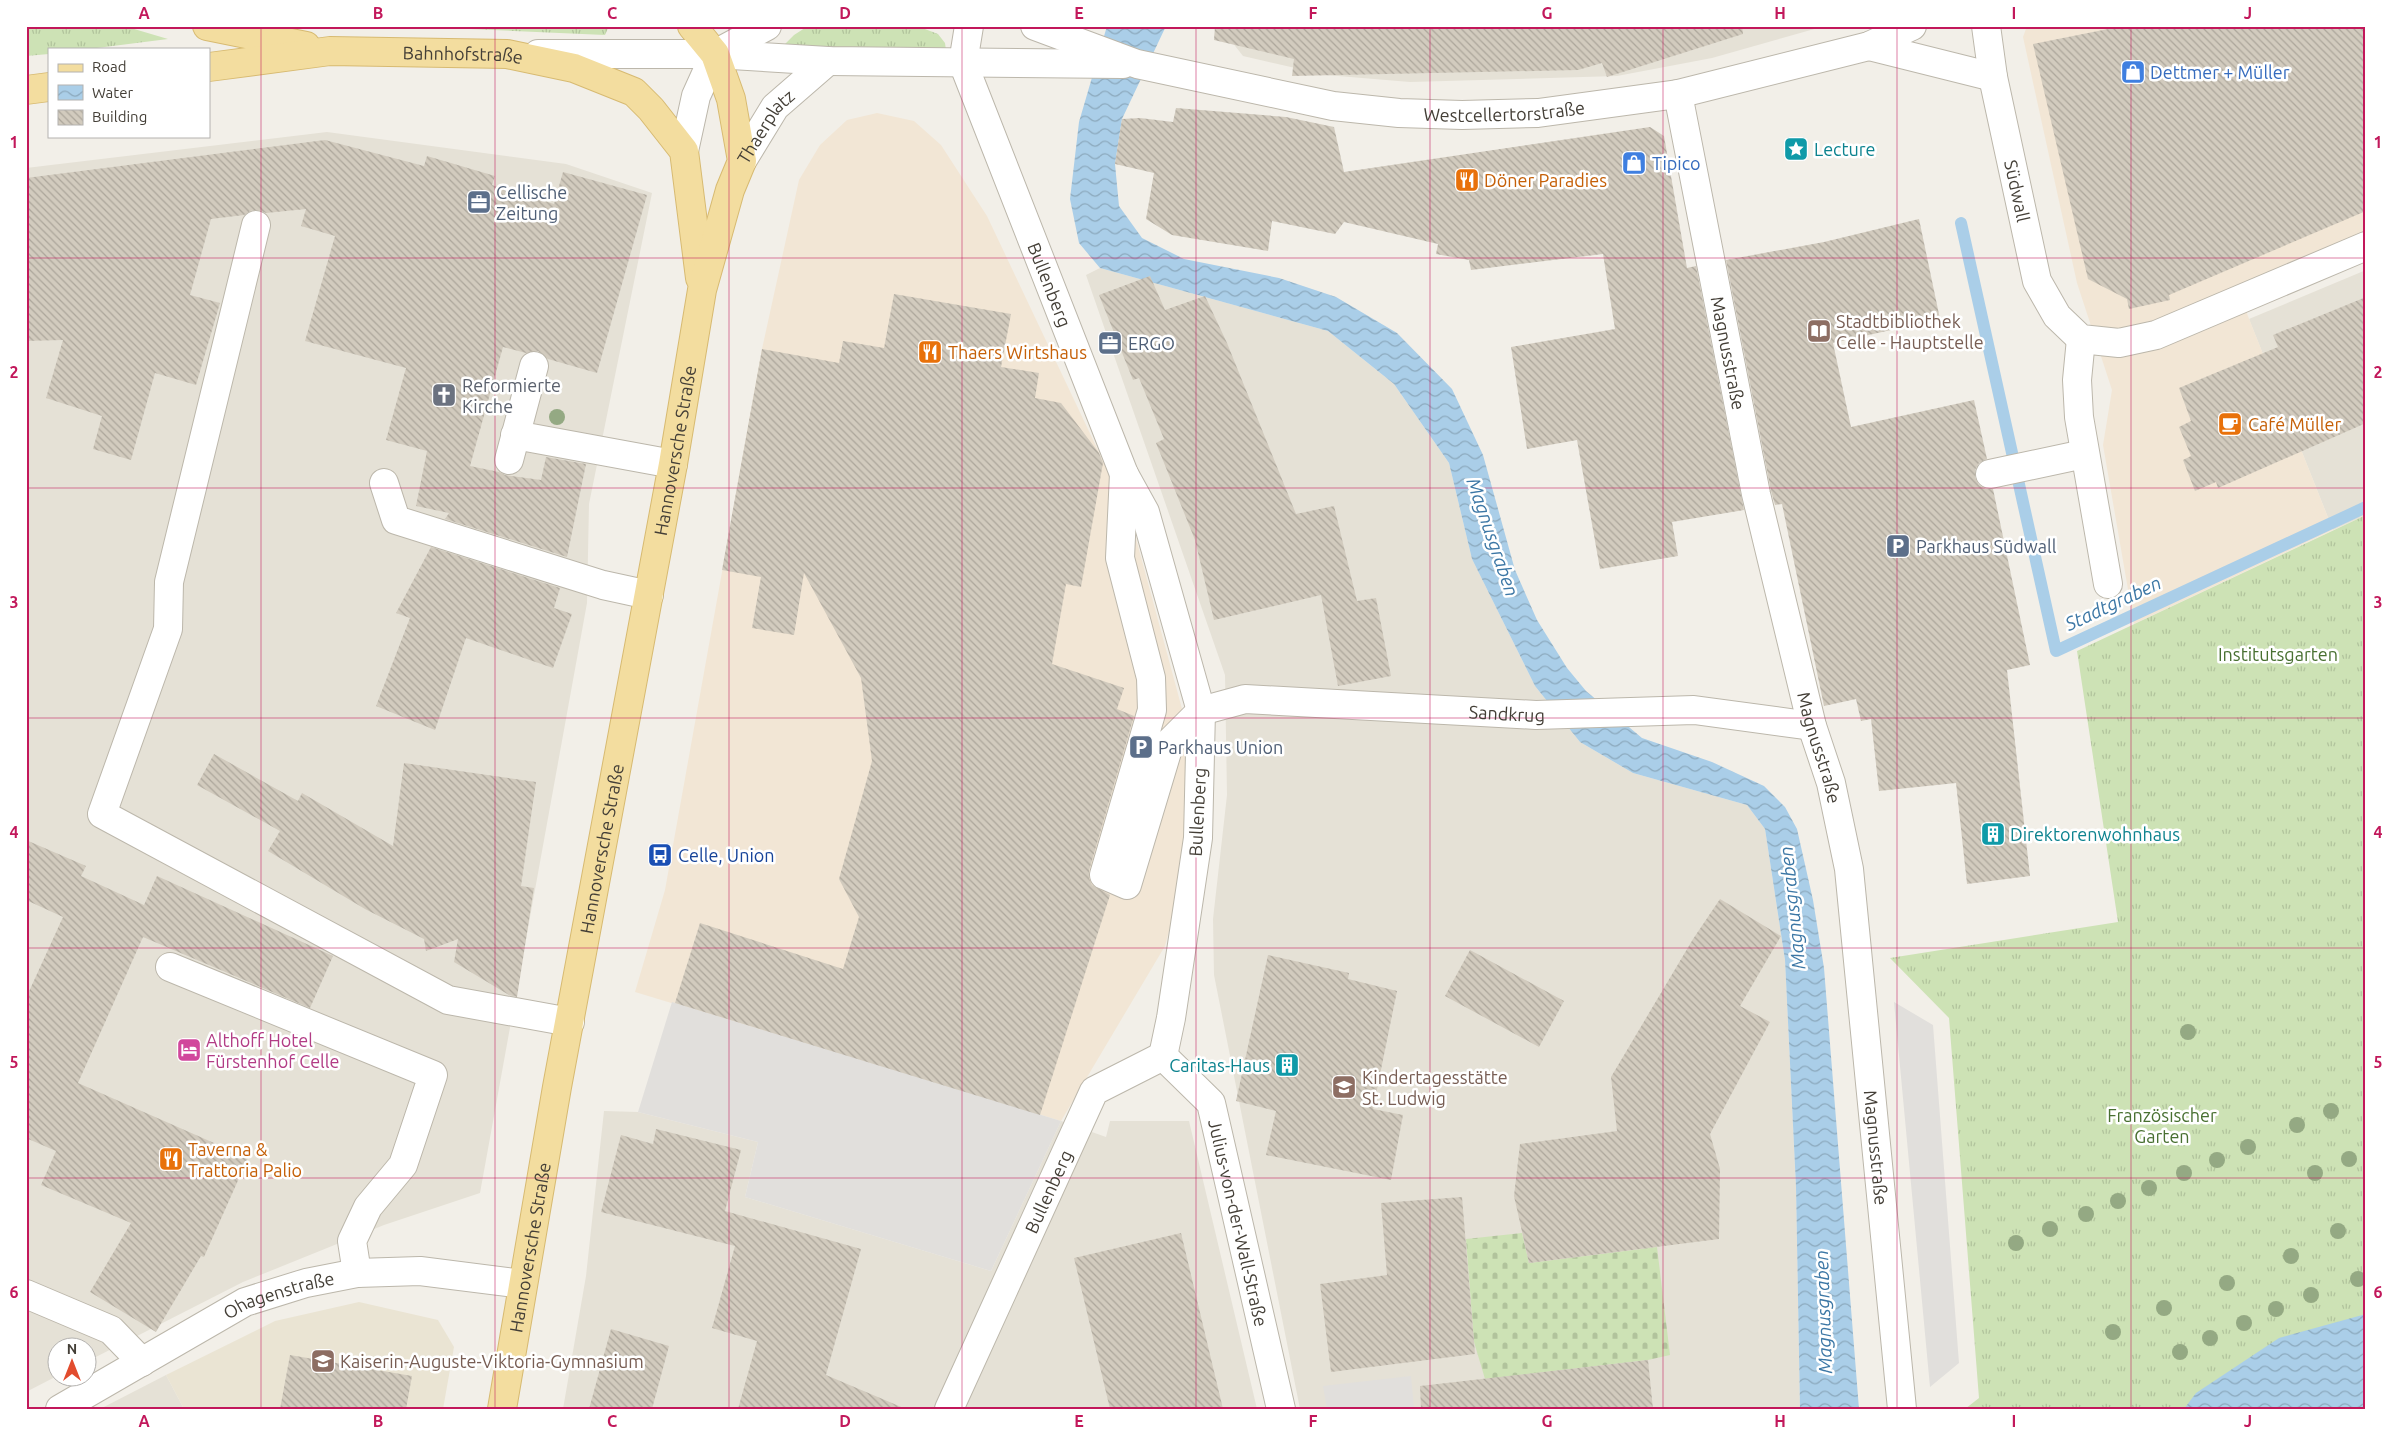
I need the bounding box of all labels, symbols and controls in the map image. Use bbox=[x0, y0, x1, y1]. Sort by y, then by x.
text: A bbox=[138, 4, 150, 22]
text: B bbox=[373, 4, 383, 22]
text: C bbox=[607, 4, 617, 22]
text: D bbox=[839, 4, 851, 22]
text: E bbox=[1074, 4, 1084, 22]
text: F bbox=[1309, 4, 1318, 22]
text: G bbox=[1541, 4, 1553, 22]
text: H bbox=[1774, 4, 1786, 22]
text: I bbox=[2012, 4, 2016, 22]
text: J bbox=[2244, 4, 2252, 22]
street label: Bahnhofstraße bbox=[402, 42, 525, 67]
legend bbox=[48, 48, 210, 138]
text: Road bbox=[92, 58, 127, 75]
shop icon: Dettmer + Müller bbox=[2120, 59, 2146, 85]
place label: Dettmer + Müller bbox=[2150, 62, 2290, 82]
text: Water bbox=[92, 84, 133, 101]
street label: Thaerplatz bbox=[733, 85, 798, 167]
street label: Westcellertorstraße bbox=[1423, 97, 1586, 125]
text: Building bbox=[92, 108, 147, 125]
text: 1 bbox=[9, 133, 19, 151]
text: 1 bbox=[2373, 133, 2383, 151]
place icon: Lecture bbox=[1783, 136, 1809, 162]
place label: Lecture bbox=[1814, 139, 1876, 159]
shop icon: Tipico bbox=[1621, 150, 1647, 176]
place label: Tipico bbox=[1652, 153, 1701, 173]
street label: Südwall bbox=[2001, 158, 2034, 224]
restaurant icon: Döner Paradies bbox=[1454, 167, 1480, 193]
place label: Döner Paradies bbox=[1484, 170, 1607, 190]
place label: Cellische Zeitung bbox=[496, 182, 567, 223]
office icon: Cellische Zeitung bbox=[466, 189, 492, 215]
street label: Bullenberg bbox=[1024, 240, 1075, 330]
street label: Magnusstraße bbox=[1708, 295, 1749, 412]
place label: Stadtbibliothek Celle - Hauptstelle bbox=[1836, 311, 1984, 352]
library icon: Stadtbibliothek Celle - Hauptstelle bbox=[1806, 318, 1832, 344]
office icon: ERGO bbox=[1097, 330, 1123, 356]
place label: ERGO bbox=[1128, 333, 1175, 353]
restaurant icon: Thaers Wirtshaus bbox=[917, 339, 943, 365]
place label: Thaers Wirtshaus bbox=[948, 342, 1087, 362]
text: 2 bbox=[9, 363, 19, 381]
text: 2 bbox=[2373, 363, 2383, 381]
street label: Hannoversche Straße bbox=[650, 364, 699, 537]
place label: Reformierte Kirche bbox=[462, 375, 561, 416]
church icon: Reformierte Kirche bbox=[431, 382, 457, 408]
cafe icon: Café Müller bbox=[2217, 411, 2243, 437]
place label: Café Müller bbox=[2248, 414, 2341, 434]
water label: Magnusgraben bbox=[1462, 475, 1524, 599]
parking icon: Parkhaus Südwall bbox=[1885, 533, 1911, 559]
place label: Parkhaus Südwall bbox=[1916, 536, 2057, 556]
water label: Stadtgraben bbox=[2061, 571, 2165, 635]
text: 3 bbox=[9, 593, 19, 611]
text: 3 bbox=[2373, 593, 2383, 611]
park label: Institutsgarten bbox=[2218, 644, 2338, 664]
street label: Magnusstraße bbox=[1794, 690, 1845, 805]
street label: Sandkrug bbox=[1468, 701, 1545, 725]
parking icon: Parkhaus Union bbox=[1128, 734, 1154, 760]
place label: Parkhaus Union bbox=[1158, 737, 1283, 757]
street label: Hannoversche Straße bbox=[576, 762, 627, 935]
street label: Bullenberg bbox=[1185, 767, 1209, 857]
building icon: Direktorenwohnhaus bbox=[1980, 821, 2006, 847]
text: 4 bbox=[9, 823, 19, 841]
text: 4 bbox=[2373, 823, 2383, 841]
place label: Direktorenwohnhaus bbox=[2010, 824, 2180, 844]
bus stop icon: Celle, Union bbox=[647, 842, 673, 868]
place label: Celle, Union bbox=[678, 845, 775, 865]
water label: Magnusgraben bbox=[1775, 845, 1809, 971]
place label: Althoff Hotel Fürstenhof Celle bbox=[206, 1030, 339, 1071]
hotel icon: Althoff Hotel Fürstenhof Celle bbox=[176, 1037, 202, 1063]
building icon: Caritas-Haus bbox=[1274, 1052, 1300, 1078]
text: 5 bbox=[9, 1053, 19, 1071]
text: 5 bbox=[2373, 1053, 2383, 1071]
place label: Caritas-Haus bbox=[1169, 1055, 1270, 1075]
place label: Kindertagesstätte St. Ludwig bbox=[1362, 1067, 1508, 1108]
school or university icon: Kindertagesstätte St. Ludwig bbox=[1331, 1074, 1357, 1100]
street label: Magnusstraße bbox=[1861, 1089, 1892, 1206]
park label: Französischer Garten bbox=[2107, 1105, 2217, 1146]
street label: Julius-von-der-Wall-Straße bbox=[1205, 1117, 1272, 1328]
place label: Taverna & Trattoria Palio bbox=[188, 1139, 302, 1180]
restaurant icon: Taverna & Trattoria Palio bbox=[158, 1146, 184, 1172]
street label: Bullenberg bbox=[1021, 1147, 1076, 1236]
street label: Hannoversche Straße bbox=[505, 1161, 554, 1334]
water label: Magnusgraben bbox=[1810, 1250, 1836, 1374]
street label: Ohagenstraße bbox=[220, 1268, 336, 1322]
text: 6 bbox=[9, 1283, 19, 1301]
text: 6 bbox=[2373, 1283, 2383, 1301]
north arrow bbox=[48, 1338, 98, 1388]
text: N bbox=[67, 1341, 77, 1357]
school or university icon: Kaiserin-Auguste-Viktoria-Gymnasium bbox=[310, 1348, 336, 1374]
place label: Kaiserin-Auguste-Viktoria-Gymnasium bbox=[340, 1351, 644, 1371]
text: A bbox=[138, 1412, 150, 1430]
text: B bbox=[373, 1412, 383, 1430]
text: C bbox=[607, 1412, 617, 1430]
text: D bbox=[839, 1412, 851, 1430]
text: E bbox=[1074, 1412, 1084, 1430]
text: F bbox=[1309, 1412, 1318, 1430]
text: G bbox=[1541, 1412, 1553, 1430]
text: H bbox=[1774, 1412, 1786, 1430]
text: I bbox=[2012, 1412, 2016, 1430]
text: J bbox=[2244, 1412, 2252, 1430]

